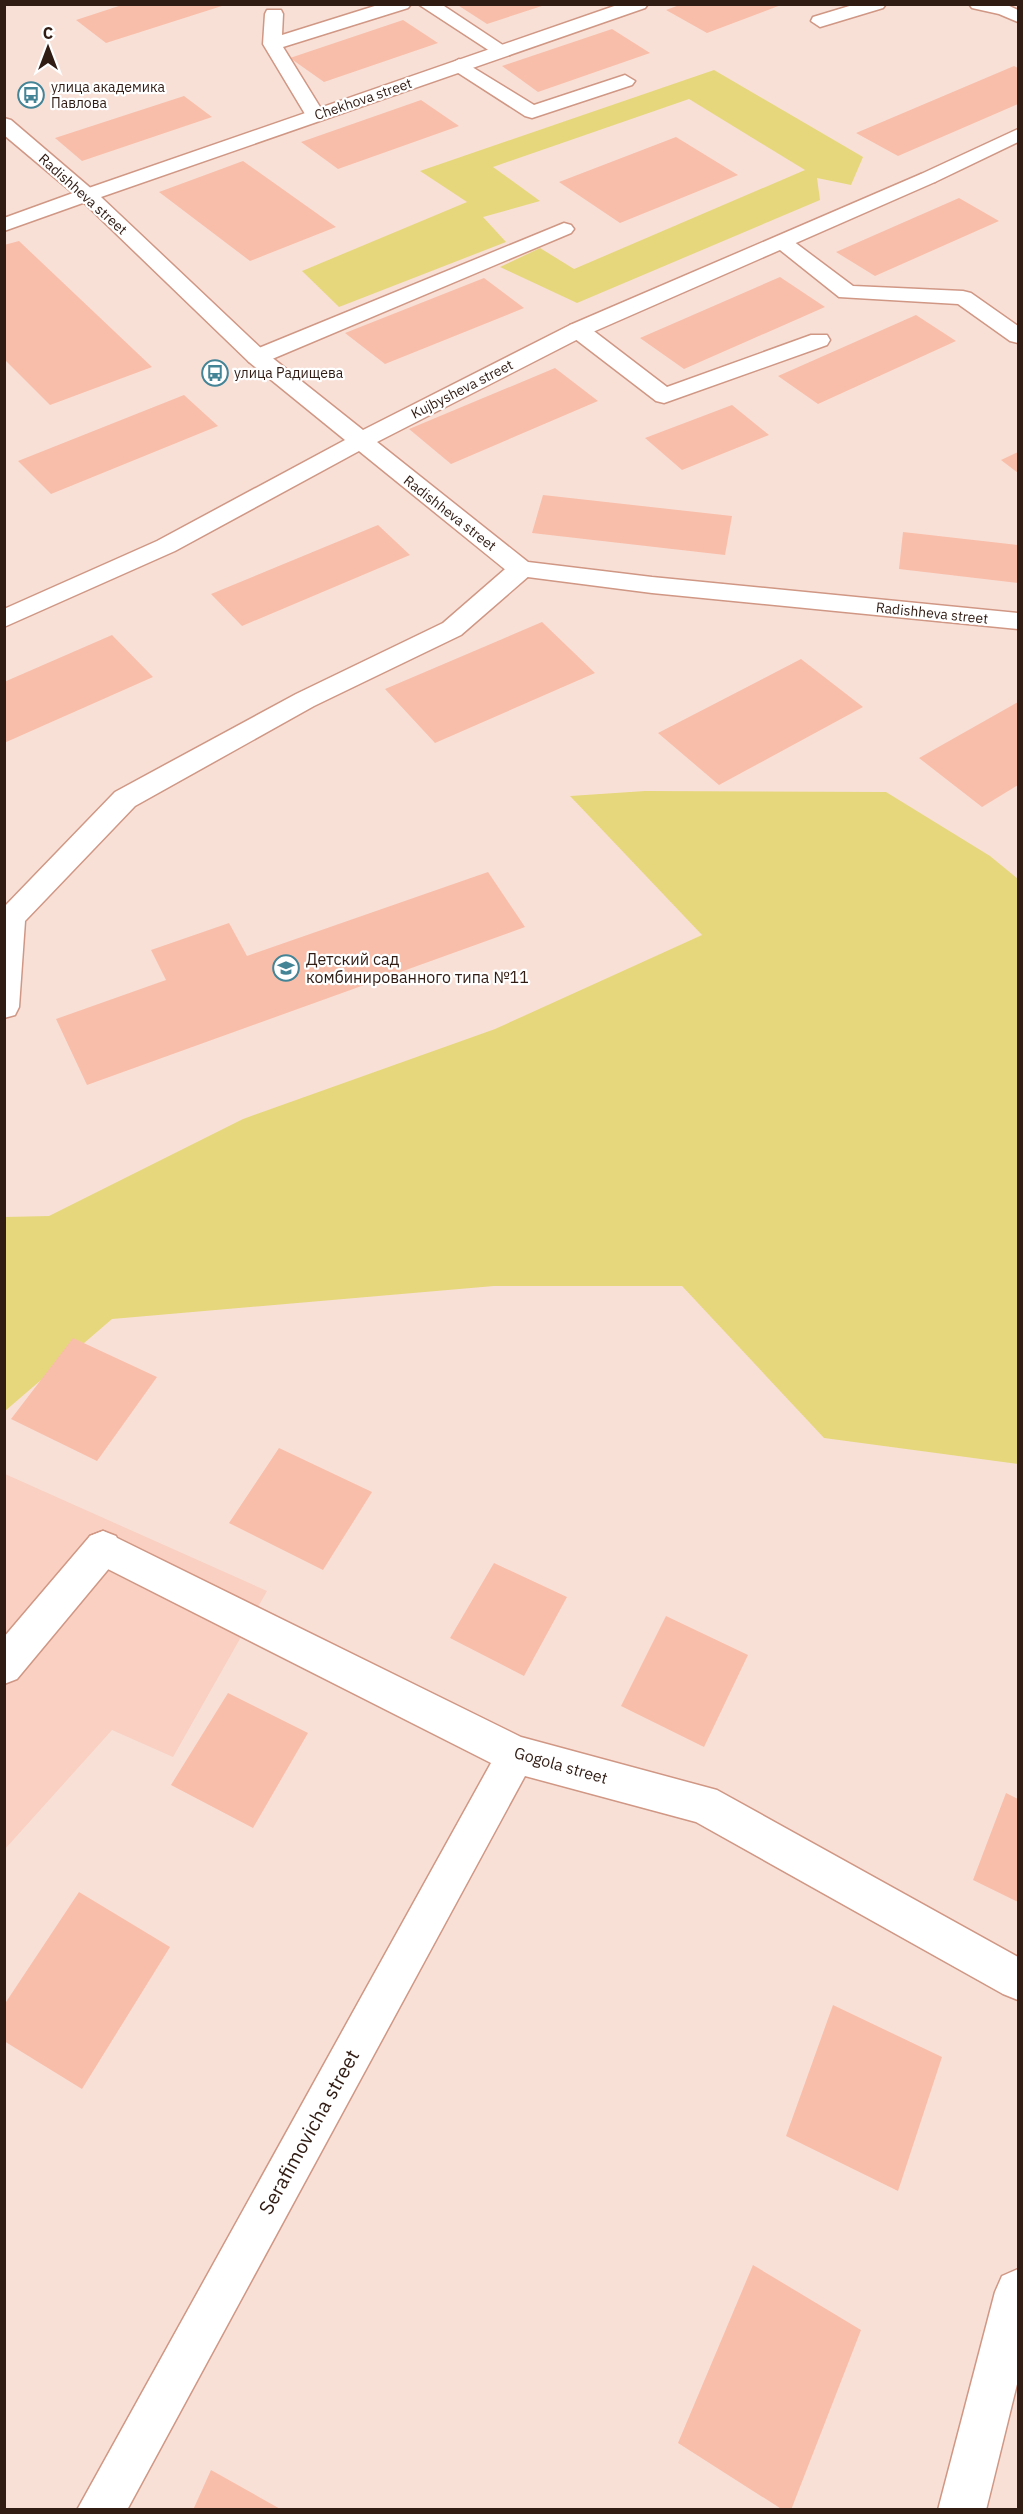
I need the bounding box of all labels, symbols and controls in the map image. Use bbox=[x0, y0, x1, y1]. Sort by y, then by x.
north arrow bbox=[18, 18, 78, 78]
text: С bbox=[43, 23, 53, 43]
street label: Chekhova street bbox=[312, 74, 414, 124]
place label: улица академика Павлова bbox=[51, 78, 165, 112]
bus stop icon: улица академика Павлова bbox=[16, 80, 46, 110]
street label: Radishheva street bbox=[35, 150, 131, 238]
street label: Kujbysheva street bbox=[408, 356, 516, 422]
bus stop icon: улица Радищева bbox=[200, 358, 230, 388]
place label: улица Радищева bbox=[234, 364, 344, 382]
street label: Radishheva street bbox=[400, 471, 500, 555]
street label: Radishheva street bbox=[875, 598, 989, 628]
place label: Детский сад комбинированного типа №11 bbox=[306, 949, 529, 987]
school or university icon: Детский сад комбинированного типа №11 bbox=[271, 953, 301, 983]
street label: Gogola street bbox=[512, 1742, 610, 1788]
street label: Serafimovicha street bbox=[252, 2044, 365, 2219]

